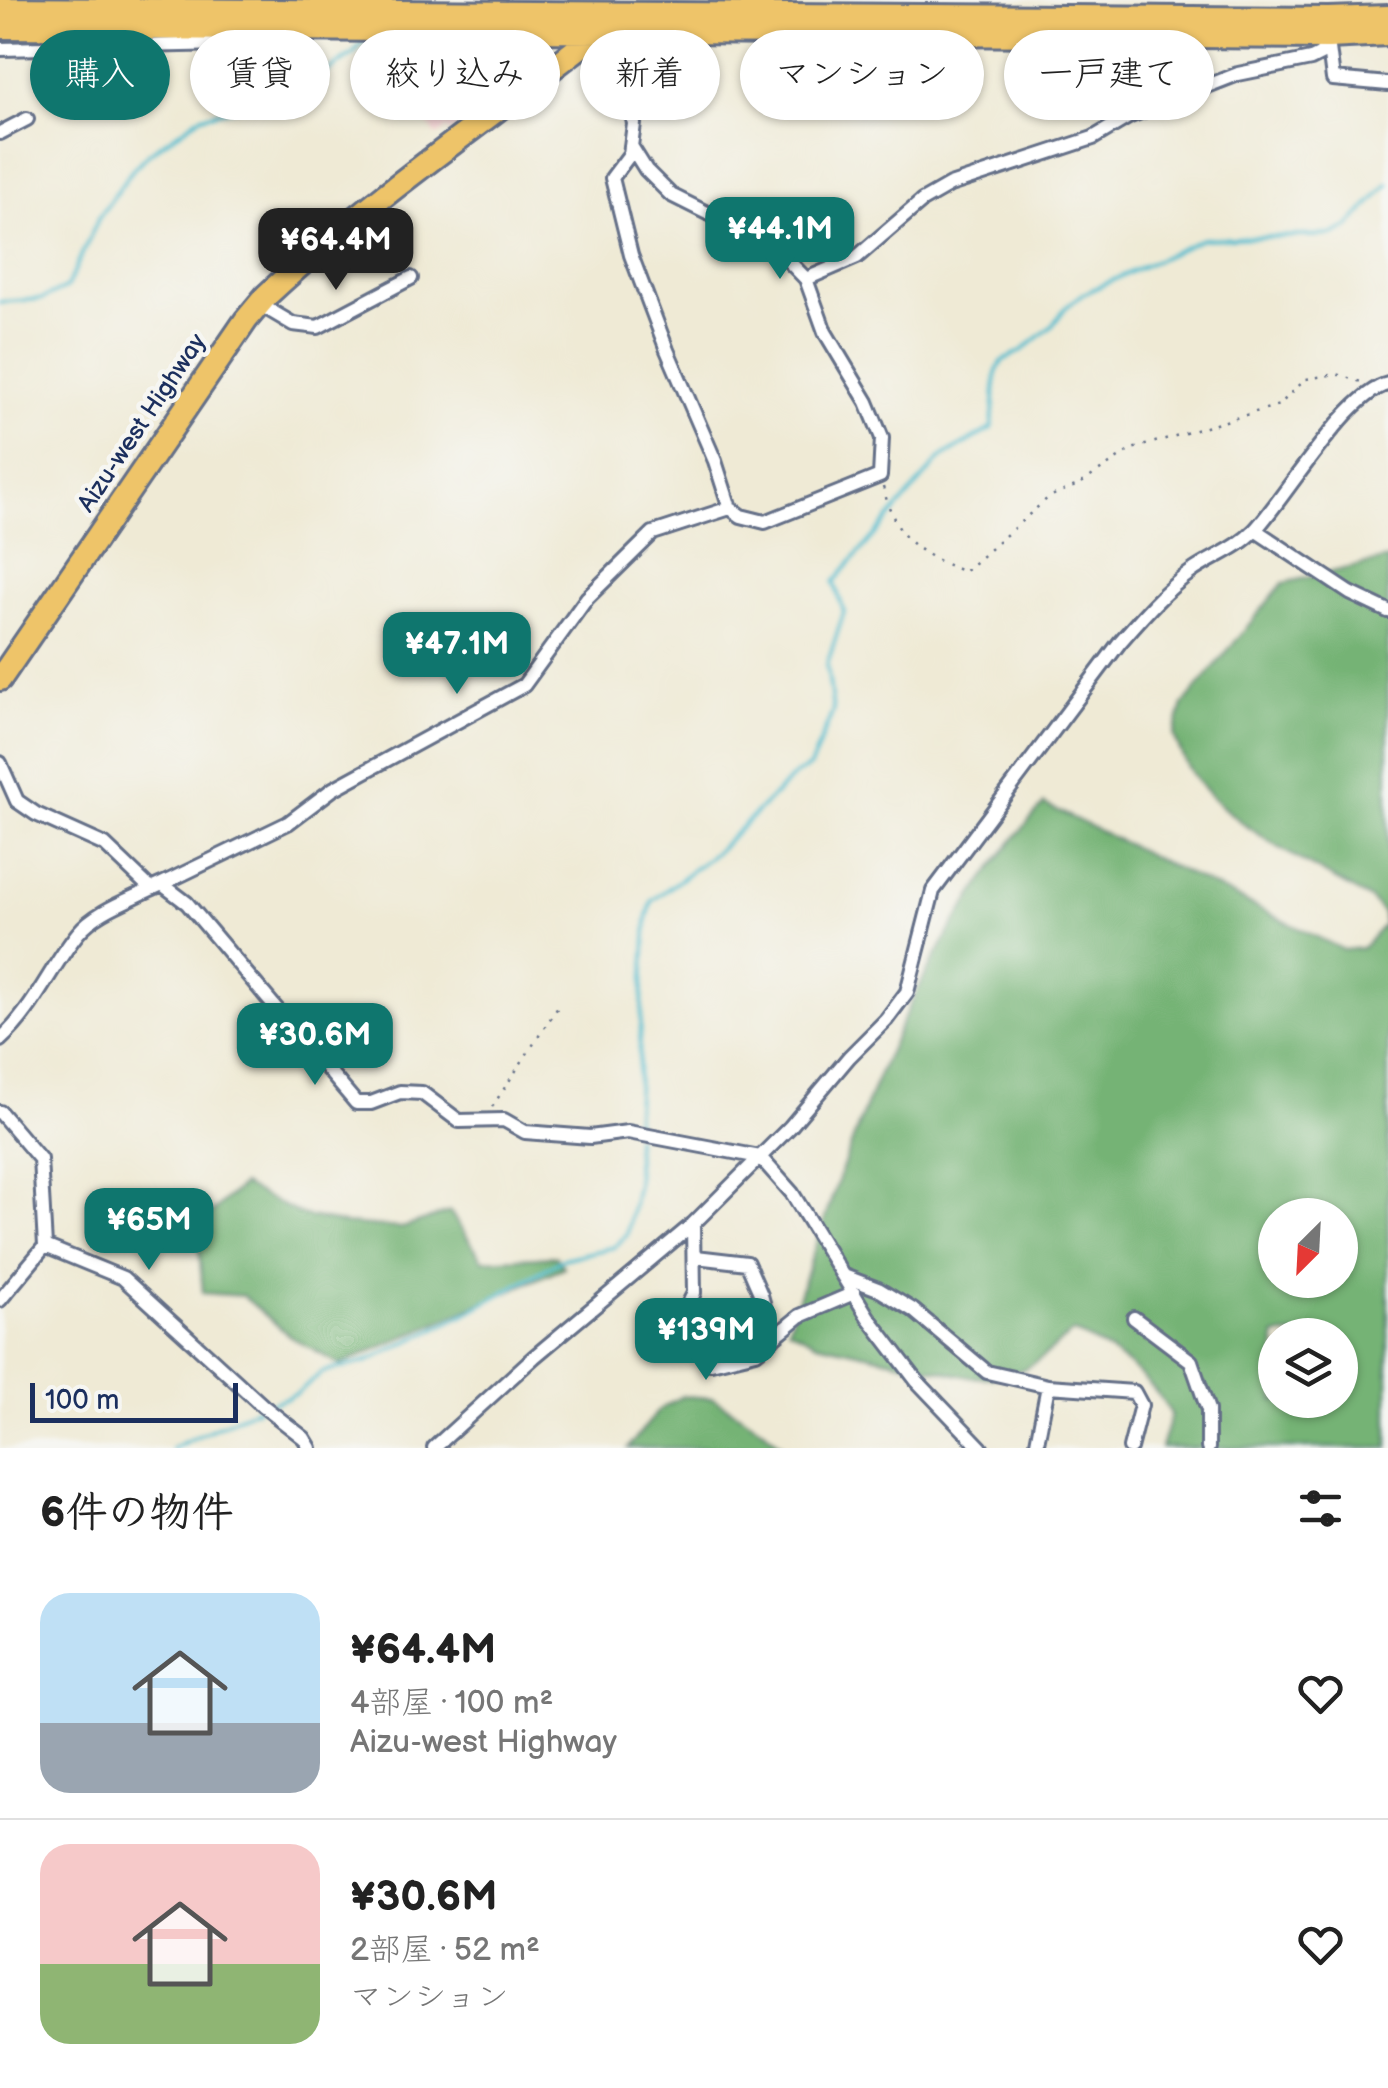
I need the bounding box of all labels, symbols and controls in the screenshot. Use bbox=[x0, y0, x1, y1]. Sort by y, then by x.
chip: 購入 bbox=[30, 30, 170, 120]
chip: 賃貸 bbox=[190, 30, 330, 120]
chip: 絞り込み bbox=[350, 30, 560, 120]
chip: 新着 bbox=[580, 30, 720, 120]
chip: マンション bbox=[740, 30, 984, 120]
chip: 一戸建て bbox=[1004, 30, 1214, 120]
pin: ¥44.1M bbox=[699, 197, 861, 282]
pin: ¥64.4M bbox=[255, 208, 417, 293]
text: ¥44.1M bbox=[727, 210, 833, 249]
text: ¥64.4M bbox=[280, 221, 392, 260]
street label: Aizu-west Highway bbox=[71, 327, 214, 518]
pin: ¥47.1M bbox=[376, 612, 538, 697]
text: ¥47.1M bbox=[405, 625, 509, 664]
pin: ¥30.6M bbox=[234, 1003, 396, 1088]
text: ¥30.6M bbox=[259, 1016, 371, 1055]
pin: ¥65M bbox=[90, 1188, 208, 1273]
north arrow bbox=[1258, 1198, 1358, 1298]
map controls bbox=[1258, 1198, 1358, 1418]
text: ¥65M bbox=[106, 1201, 192, 1240]
pin: ¥139M bbox=[636, 1298, 776, 1383]
text: ¥139M bbox=[657, 1311, 755, 1350]
button: layers bbox=[1258, 1318, 1358, 1418]
scale bar bbox=[30, 1378, 238, 1422]
text: 100 m bbox=[45, 1384, 119, 1417]
icon: filters bbox=[1293, 1481, 1348, 1536]
text: 6件の物件 bbox=[40, 1488, 233, 1539]
text: ¥64.4M bbox=[350, 1625, 496, 1676]
icon: home bbox=[120, 1633, 240, 1753]
icon: heart bbox=[1293, 1666, 1348, 1721]
text: 4部屋 · 100 m² bbox=[350, 1684, 553, 1723]
text: Aizu-west Highway bbox=[350, 1723, 617, 1762]
text: ¥30.6M bbox=[350, 1872, 497, 1923]
icon: home bbox=[120, 1884, 240, 2004]
icon: heart bbox=[1293, 1917, 1348, 1972]
text: 2部屋 · 52 m² bbox=[350, 1931, 540, 1970]
text: マンション bbox=[350, 1978, 509, 2017]

